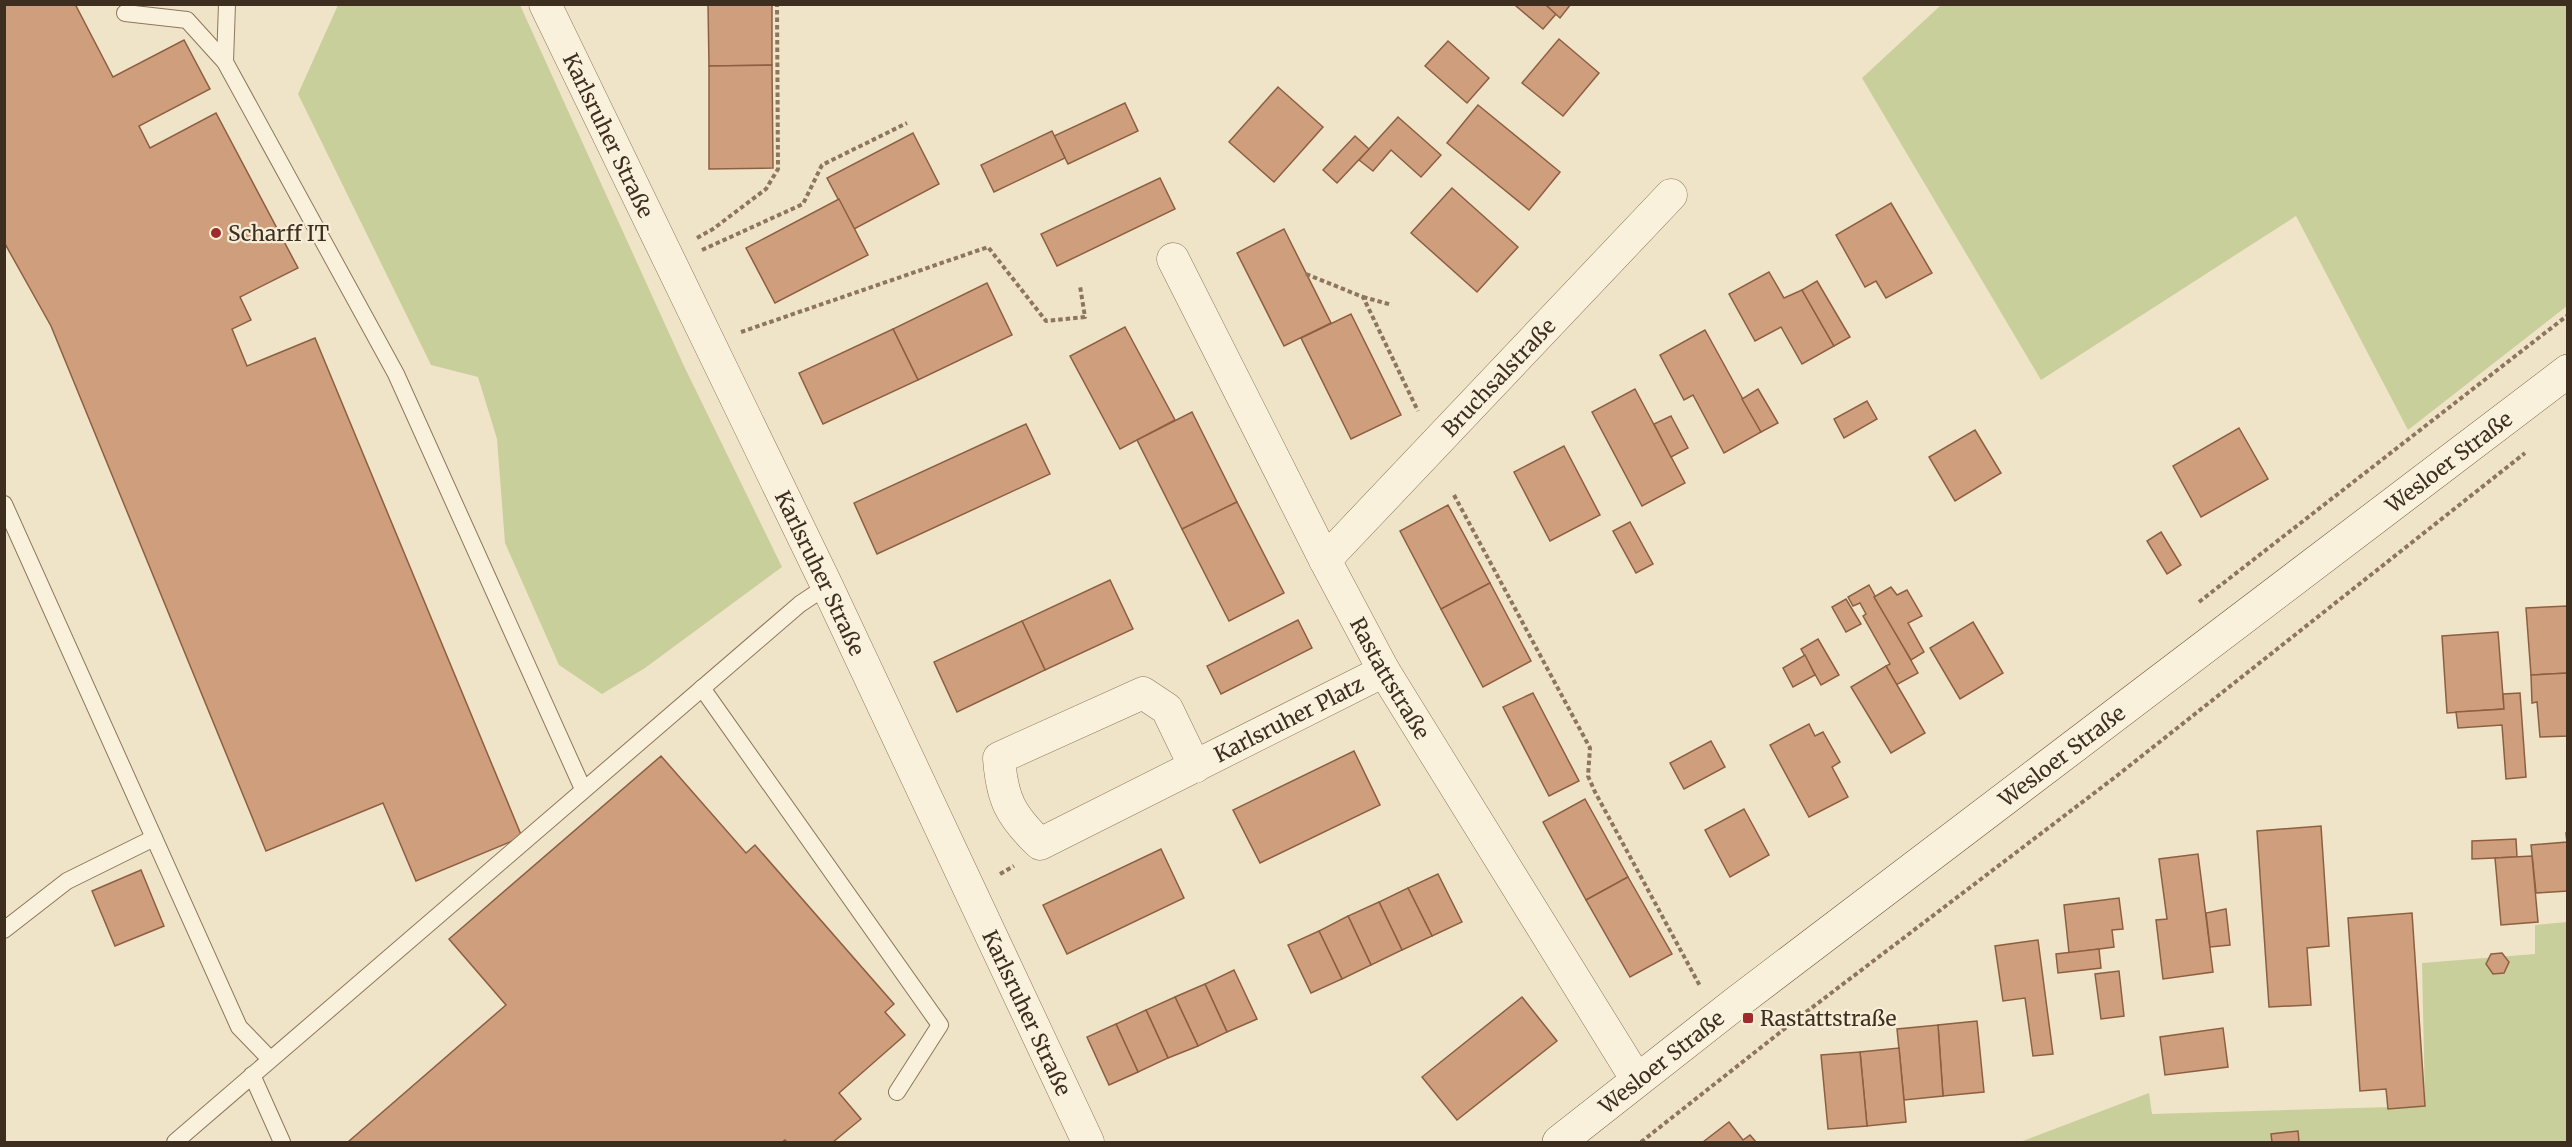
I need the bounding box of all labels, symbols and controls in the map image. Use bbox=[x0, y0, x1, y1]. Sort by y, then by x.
street label: Karlsruher Straße bbox=[557, 49, 660, 222]
place label: Scharff IT bbox=[228, 220, 330, 247]
marker: Scharff IT bbox=[209, 226, 223, 240]
street label: Bruchsalstraße bbox=[1436, 312, 1561, 442]
street label: Wesloer Straße bbox=[2379, 405, 2517, 519]
street label: Karlsruher Straße bbox=[769, 486, 871, 660]
street label: Rastattstraße bbox=[1344, 612, 1436, 744]
street label: Karlsruher Platz bbox=[1209, 670, 1368, 768]
street label: Wesloer Straße bbox=[1992, 699, 2130, 813]
street label: Karlsruher Straße bbox=[977, 926, 1078, 1100]
street label: Wesloer Straße bbox=[1592, 1004, 1729, 1120]
place label: Rastattstraße bbox=[1760, 1005, 1896, 1032]
marker: Rastattstraße bbox=[1741, 1011, 1755, 1025]

